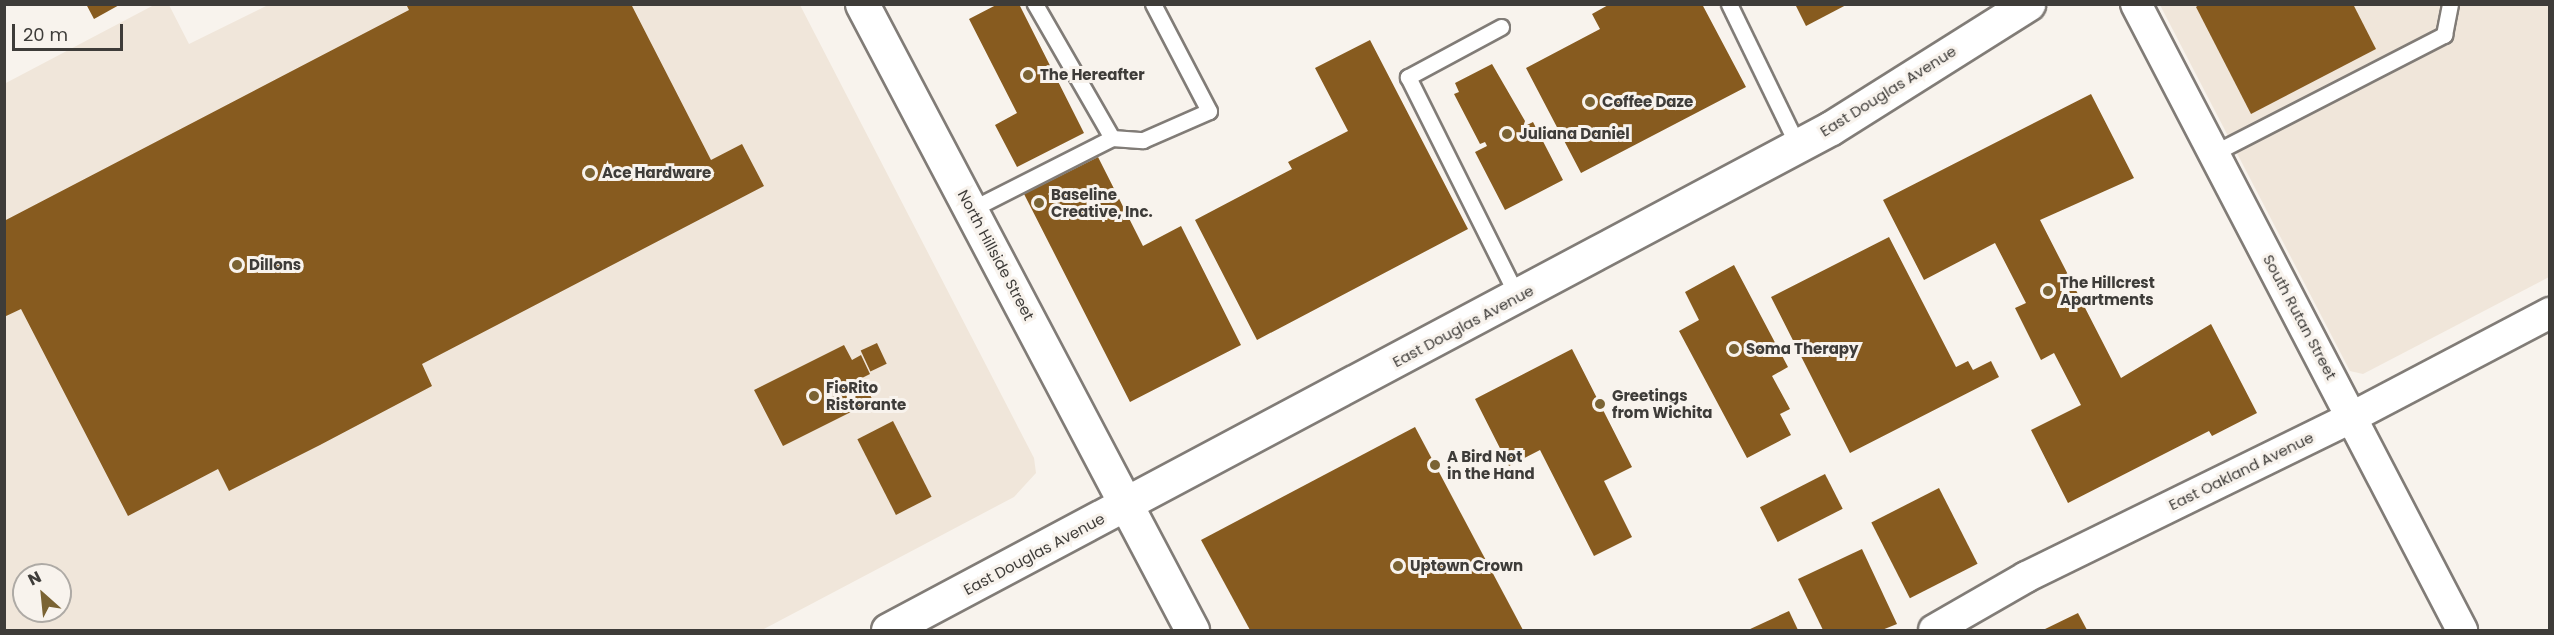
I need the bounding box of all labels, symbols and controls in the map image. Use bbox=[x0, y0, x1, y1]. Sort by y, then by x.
scale bar bbox=[15, 12, 126, 50]
text: 20 m bbox=[23, 22, 68, 47]
street label: East Douglas Avenue bbox=[1817, 42, 1959, 140]
place label: The Hereafter bbox=[1040, 66, 1145, 84]
marker: The Hereafter bbox=[1021, 68, 1035, 82]
place label: Coffee Daze bbox=[1602, 93, 1693, 111]
marker: Coffee Daze bbox=[1583, 95, 1597, 109]
place label: Juliana Daniel bbox=[1519, 125, 1630, 143]
marker: Juliana Daniel bbox=[1500, 127, 1514, 141]
place label: Ace Hardware bbox=[602, 164, 711, 182]
marker: Ace Hardware bbox=[583, 166, 597, 180]
place label: Baseline Creative, Inc. bbox=[1051, 185, 1153, 220]
street label: North Hillside Street bbox=[954, 187, 1038, 323]
marker: Baseline Creative, Inc. bbox=[1032, 196, 1046, 210]
street label: South Rutan Street bbox=[2259, 251, 2341, 383]
place label: Dillons bbox=[249, 256, 301, 274]
marker: Dillons bbox=[230, 258, 244, 272]
place label: The Hillcrest Apartments bbox=[2060, 273, 2155, 308]
street label: East Douglas Avenue bbox=[1389, 281, 1537, 371]
marker: The Hillcrest Apartments bbox=[2041, 284, 2055, 298]
place label: Soma Therapy bbox=[1746, 340, 1859, 358]
marker: Soma Therapy bbox=[1727, 342, 1741, 356]
place label: FioRito Ristorante bbox=[826, 378, 906, 413]
place label: Greetings from Wichita bbox=[1612, 386, 1713, 421]
marker: FioRito Ristorante bbox=[807, 389, 821, 403]
marker: Greetings from Wichita bbox=[1593, 397, 1607, 411]
street label: East Oakland Avenue bbox=[2166, 428, 2316, 514]
place label: A Bird Not in the Hand bbox=[1447, 447, 1535, 482]
marker: A Bird Not in the Hand bbox=[1428, 458, 1442, 472]
street label: East Douglas Avenue bbox=[960, 509, 1108, 599]
place label: Uptown Crown bbox=[1410, 557, 1523, 575]
marker: Uptown Crown bbox=[1391, 559, 1405, 573]
north arrow bbox=[12, 563, 72, 623]
text: N bbox=[24, 565, 45, 591]

